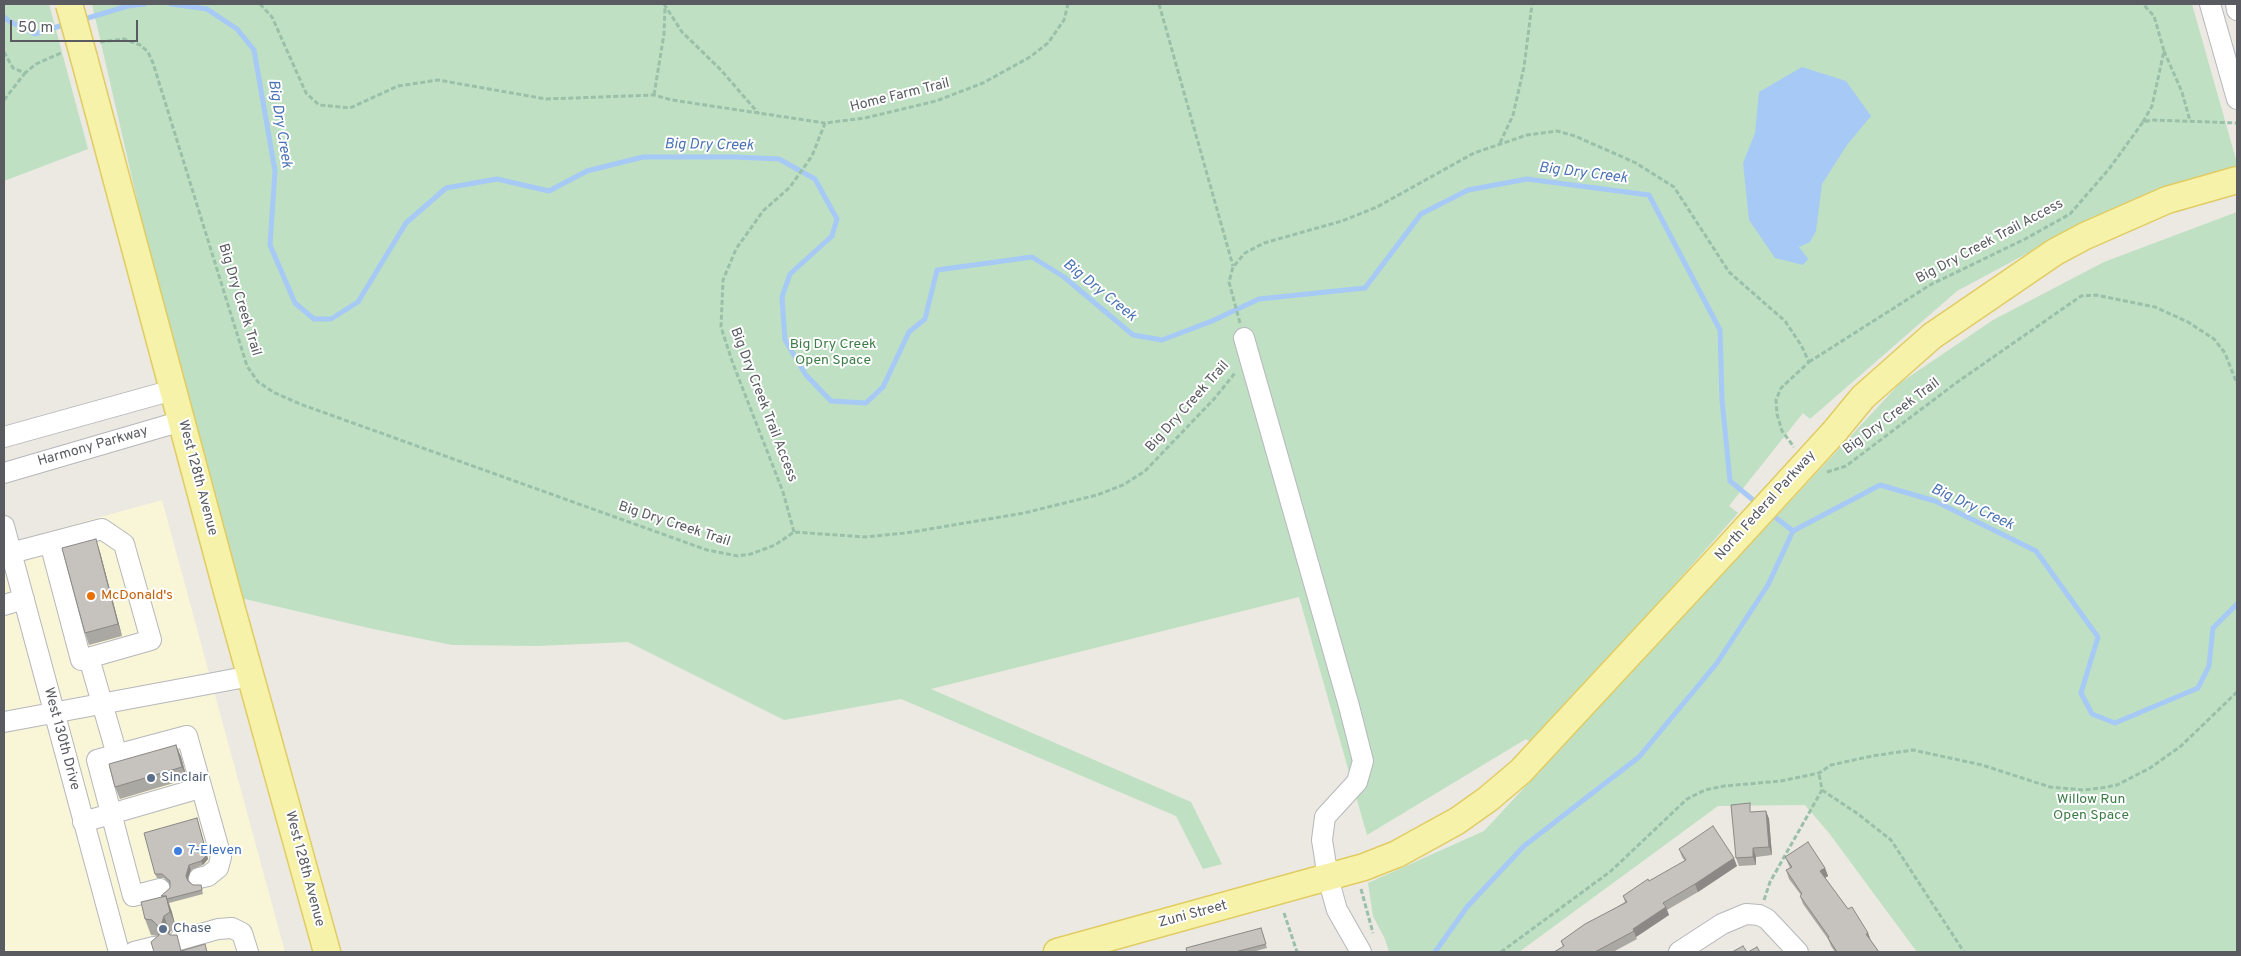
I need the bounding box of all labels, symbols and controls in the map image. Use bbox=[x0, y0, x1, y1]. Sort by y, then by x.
scale bar bbox=[12, 10, 140, 42]
text: 50 m bbox=[18, 19, 53, 38]
street label: Home Farm Trail bbox=[848, 76, 952, 116]
water label: Big Dry Creek bbox=[263, 79, 295, 169]
water label: Big Dry Creek bbox=[664, 136, 754, 156]
water label: Big Dry Creek bbox=[1538, 160, 1628, 188]
street label: Big Dry Creek Trail Access bbox=[1914, 196, 2066, 288]
street label: Big Dry Creek Trail bbox=[214, 242, 264, 358]
water label: Big Dry Creek bbox=[1059, 256, 1139, 326]
street label: Big Dry Creek Trail Access bbox=[726, 325, 800, 485]
park label: Big Dry Creek Open Space bbox=[790, 337, 876, 370]
street label: Big Dry Creek Trail bbox=[1143, 358, 1233, 456]
street label: Big Dry Creek Trail bbox=[1840, 375, 1944, 459]
street label: West 128th Avenue bbox=[173, 418, 221, 538]
street label: Harmony Parkway bbox=[36, 423, 150, 471]
street label: North Federal Parkway bbox=[1712, 447, 1820, 565]
water label: Big Dry Creek bbox=[1928, 481, 2016, 535]
street label: Big Dry Creek Trail bbox=[616, 499, 732, 551]
place label: McDonald's bbox=[101, 588, 173, 604]
marker: McDonald's bbox=[85, 590, 97, 602]
street label: West 130th Drive bbox=[39, 686, 83, 792]
place label: Sinclair bbox=[161, 770, 208, 786]
marker: Sinclair bbox=[145, 772, 157, 784]
park label: Willow Run Open Space bbox=[2053, 792, 2129, 824]
street label: West 128th Avenue bbox=[280, 809, 328, 929]
place label: 7-Eleven bbox=[188, 843, 242, 859]
marker: 7-Eleven bbox=[172, 845, 184, 857]
street label: Zuni Street bbox=[1157, 898, 1229, 932]
place label: Chase bbox=[173, 921, 211, 937]
marker: Chase bbox=[157, 923, 169, 935]

